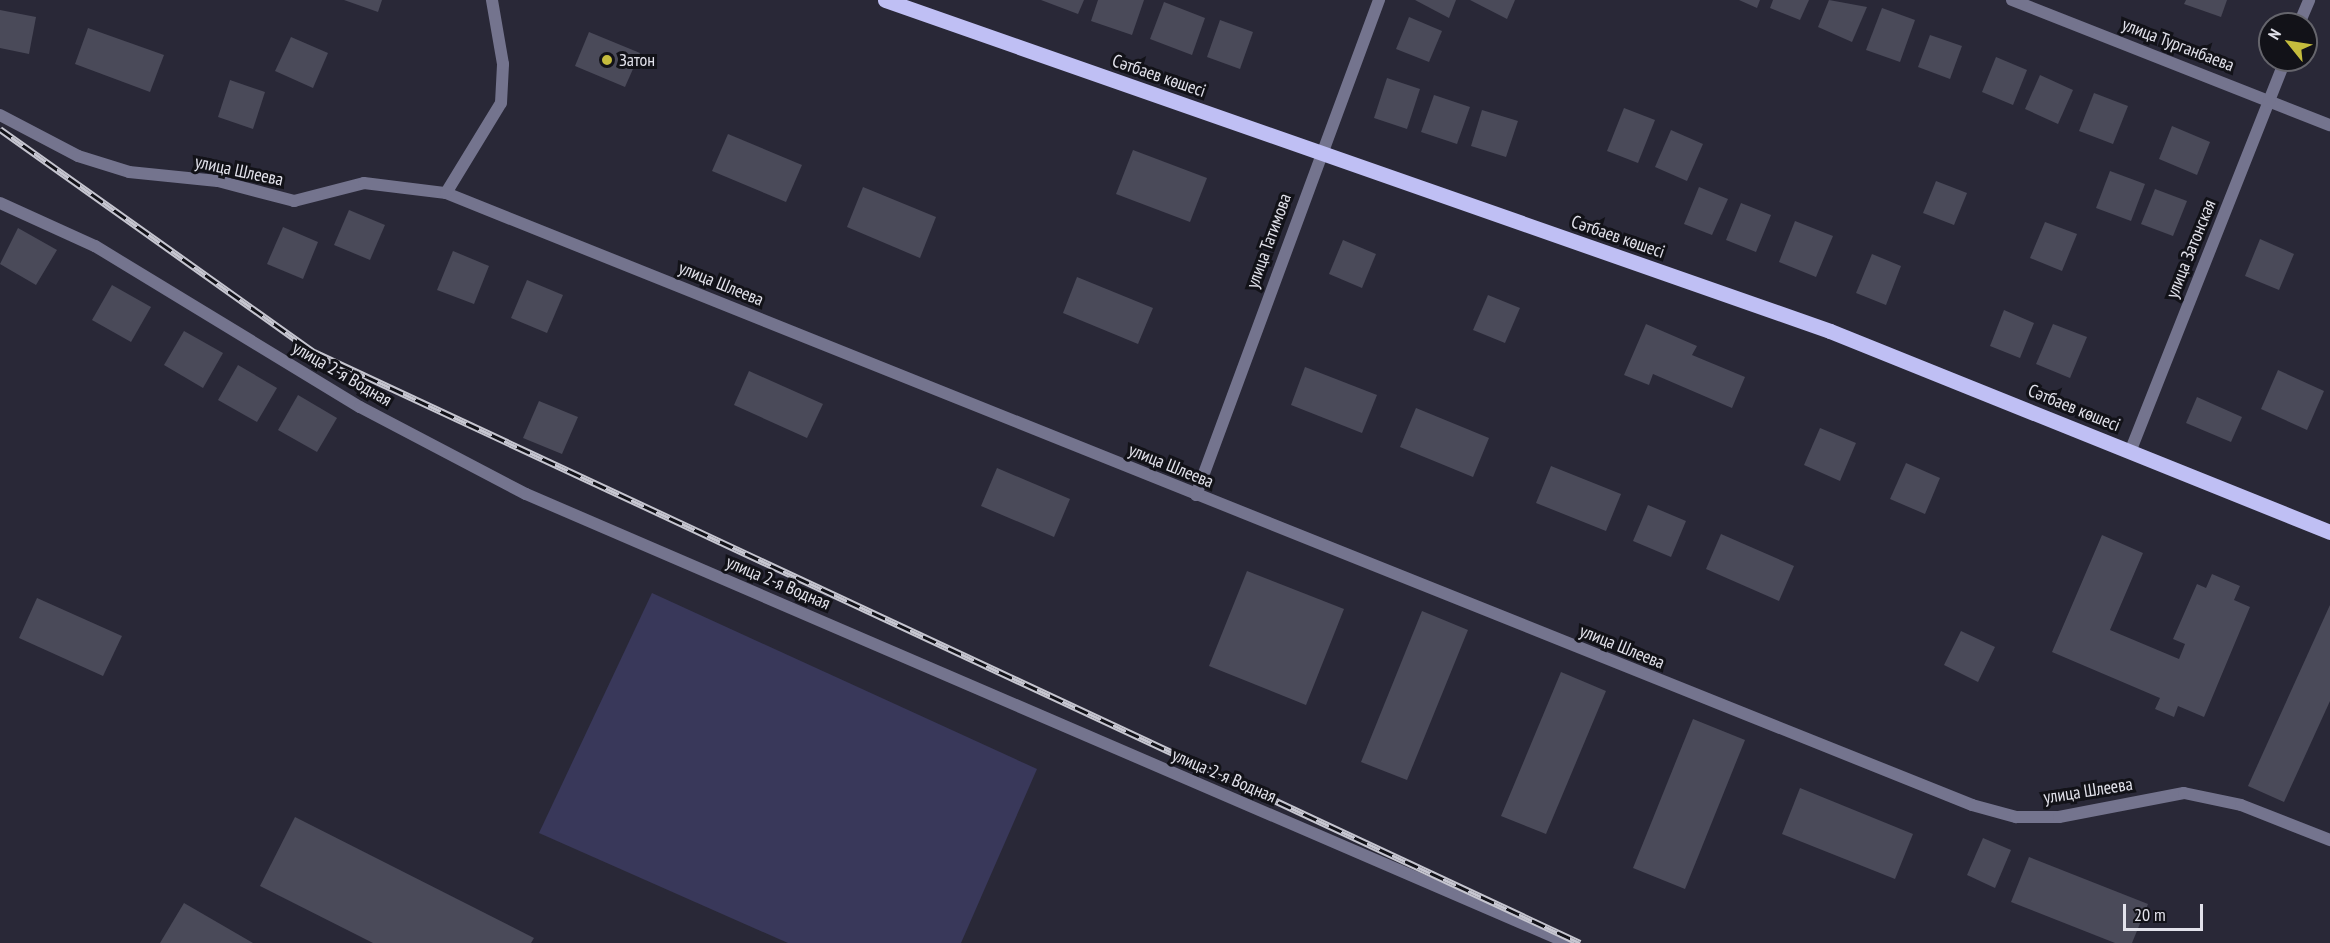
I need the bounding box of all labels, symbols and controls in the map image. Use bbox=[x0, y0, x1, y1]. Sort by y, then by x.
north arrow bbox=[2258, 12, 2318, 72]
street label: улица Турганбаева bbox=[2119, 14, 2237, 76]
text: N bbox=[2263, 25, 2285, 43]
place label: Затон bbox=[619, 49, 655, 71]
street label: Сәтбаев көшесі bbox=[1109, 50, 1209, 102]
marker: Затон bbox=[600, 53, 614, 67]
street label: улица Шлеева bbox=[193, 151, 285, 191]
street label: улица Татимова bbox=[1242, 190, 1296, 292]
street label: улица Затонская bbox=[2161, 197, 2221, 301]
street label: Сәтбаев көшесі bbox=[1568, 211, 1668, 263]
street label: улица Шлеева bbox=[675, 257, 767, 311]
street label: улица 2-я Водная bbox=[289, 337, 395, 411]
street label: Сәтбаев көшесі bbox=[2025, 380, 2123, 436]
street label: улица Шлеева bbox=[1125, 439, 1217, 493]
street label: улица 2-я Водная bbox=[723, 551, 833, 615]
street label: улица Шлеева bbox=[1576, 620, 1668, 674]
street label: улица 2-я Водная bbox=[1169, 744, 1279, 808]
street label: улица Шлеева bbox=[2042, 773, 2134, 809]
scale bar bbox=[2126, 892, 2206, 930]
text: 20 m bbox=[2134, 903, 2166, 926]

